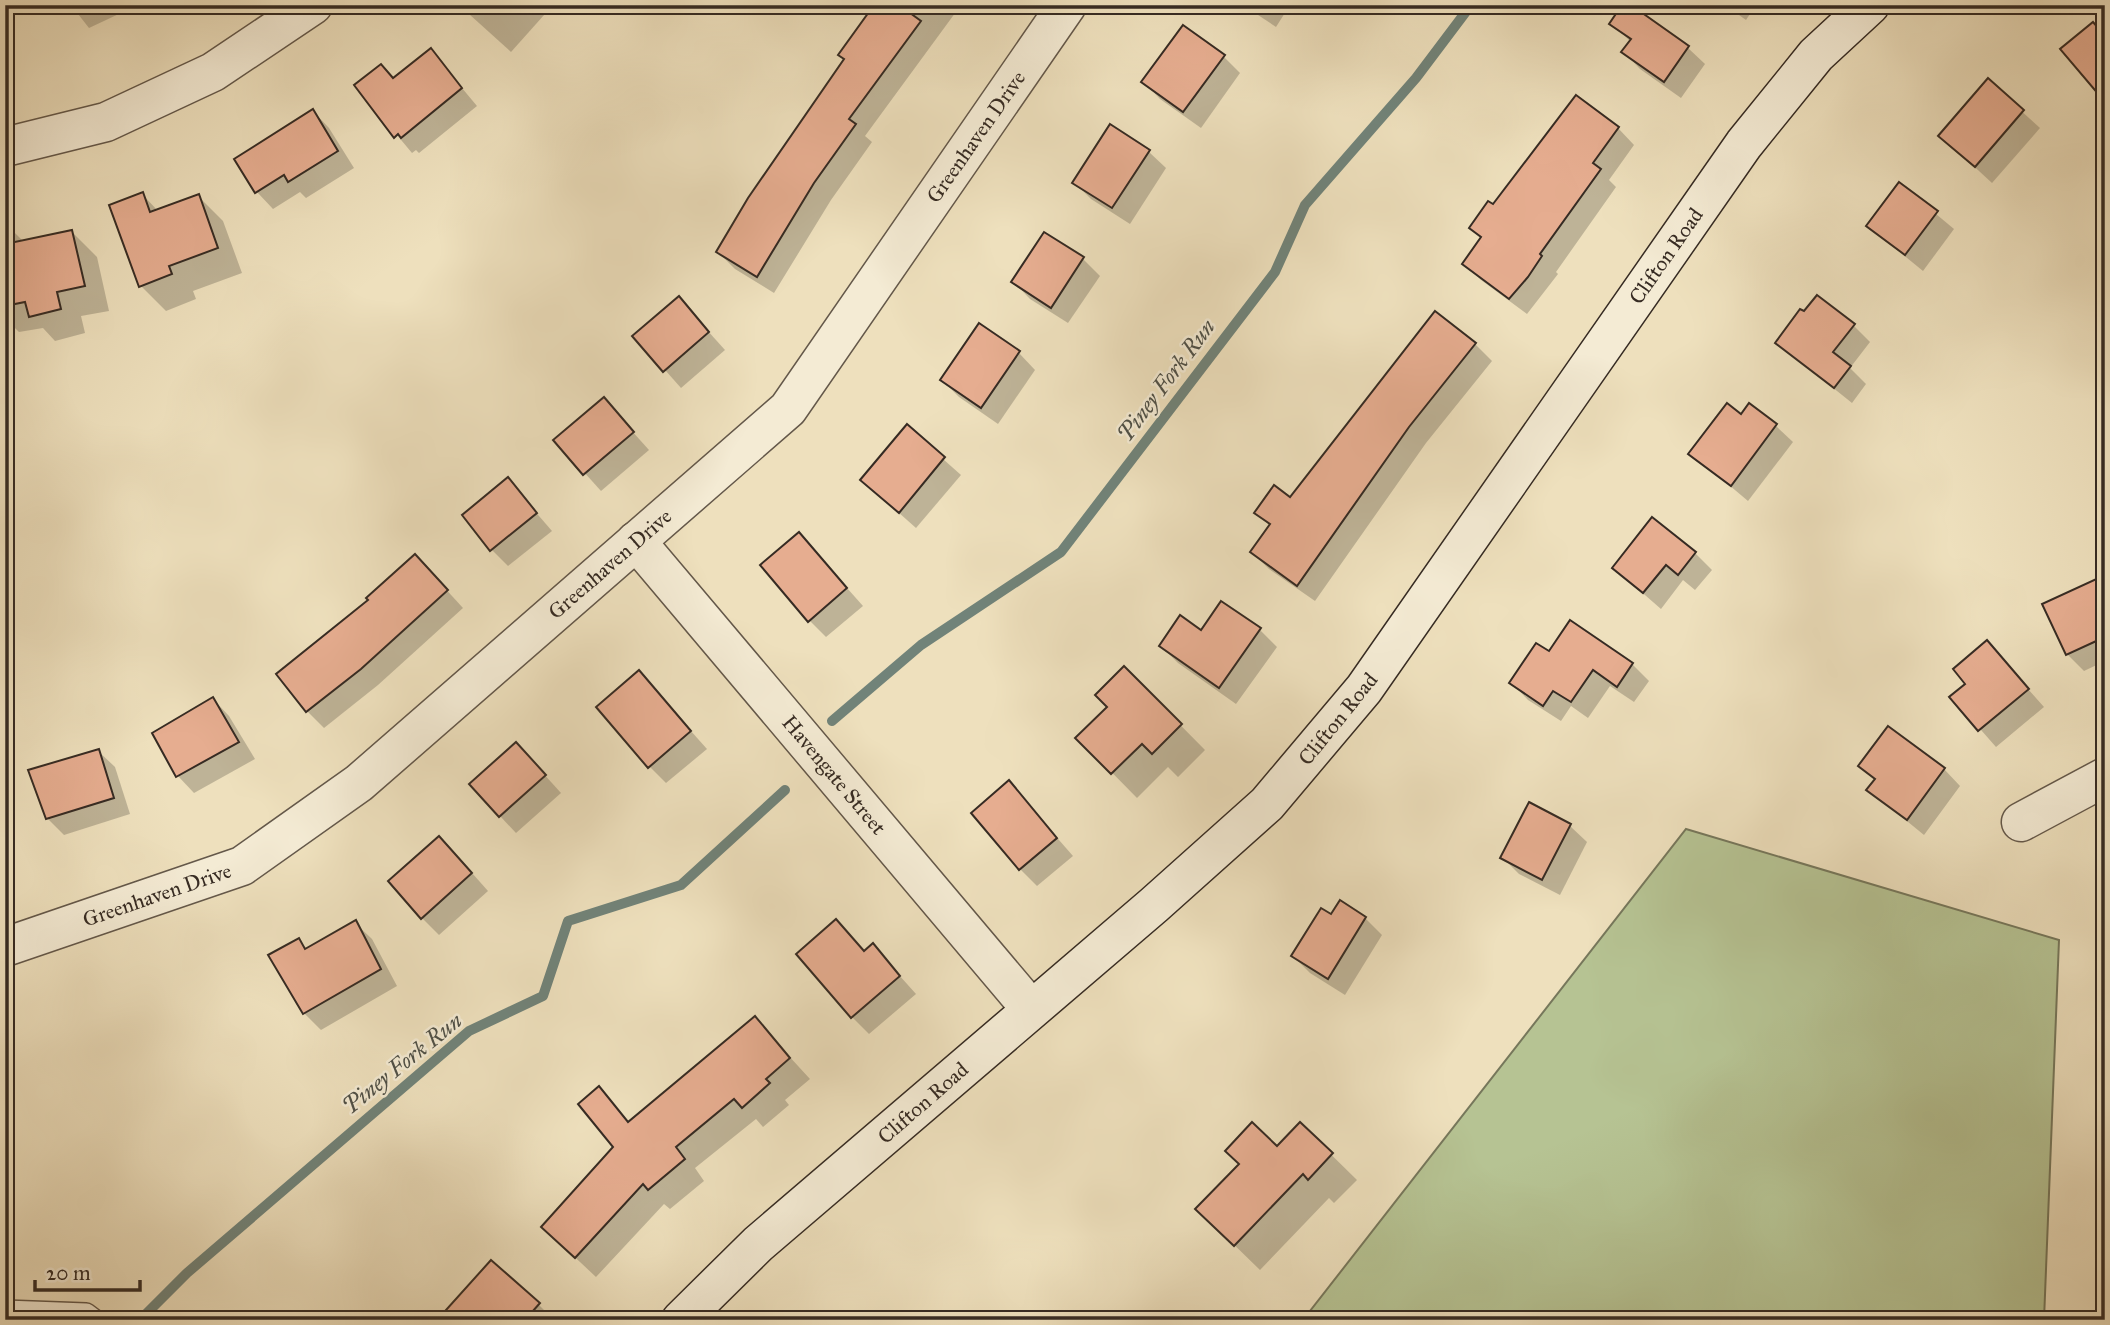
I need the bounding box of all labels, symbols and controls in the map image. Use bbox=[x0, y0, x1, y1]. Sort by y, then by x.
street label: Greenhaven Drive bbox=[921, 66, 1031, 208]
street label: Clifton Road bbox=[1623, 202, 1709, 309]
water label: Piney Fork Run bbox=[1111, 313, 1221, 447]
street label: Greenhaven Drive bbox=[543, 503, 677, 625]
street label: Clifton Road bbox=[1293, 667, 1384, 771]
street label: Havengate Street bbox=[776, 710, 892, 841]
street label: Greenhaven Drive bbox=[79, 857, 235, 933]
water label: Piney Fork Run bbox=[337, 1006, 467, 1120]
street label: Clifton Road bbox=[872, 1056, 974, 1149]
scale bar bbox=[35, 1248, 140, 1292]
text: 20 m bbox=[46, 1260, 91, 1286]

